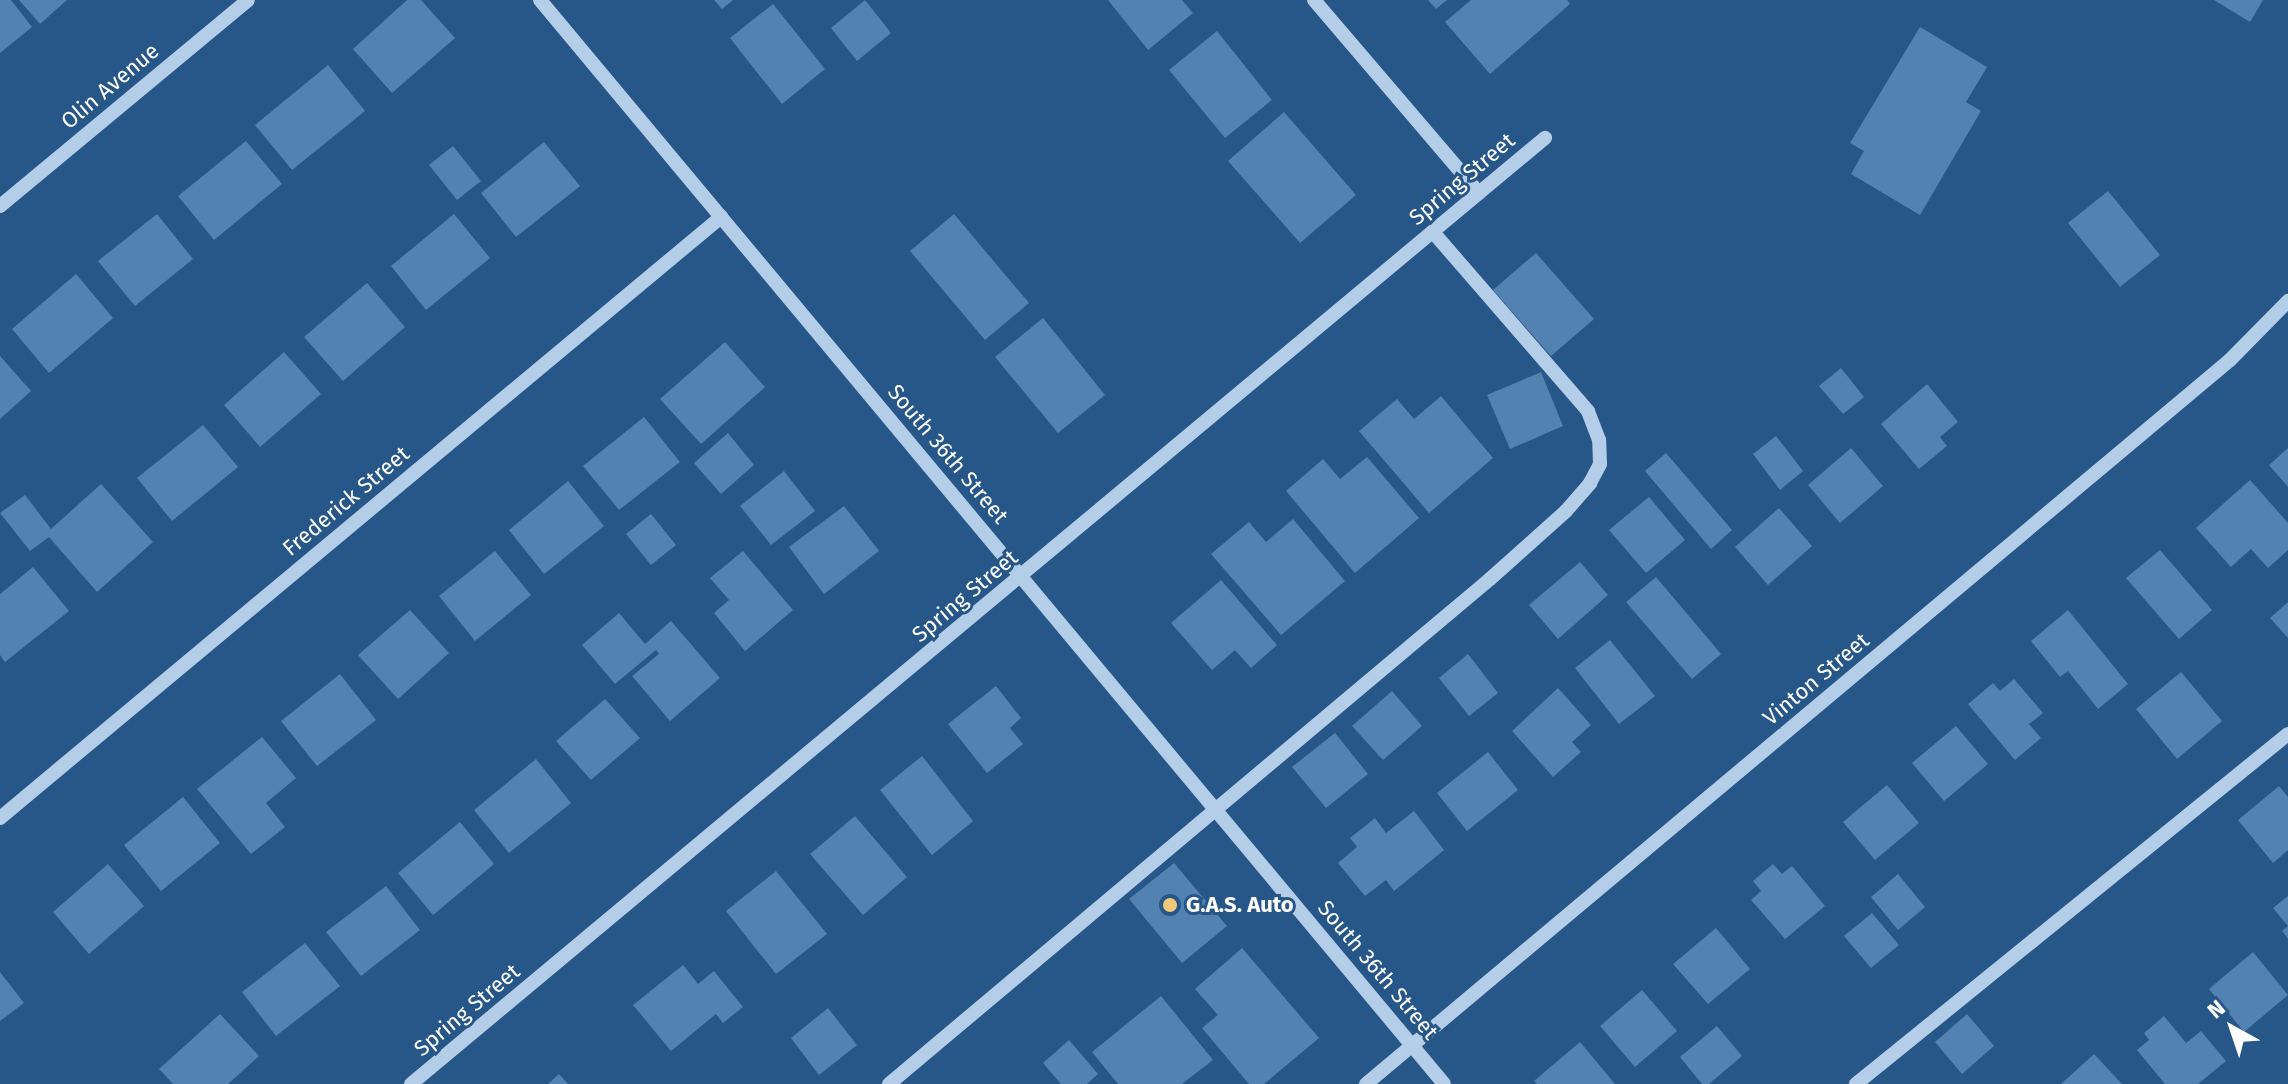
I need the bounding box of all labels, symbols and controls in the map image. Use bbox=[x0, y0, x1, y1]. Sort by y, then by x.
street label: Olin Avenue bbox=[56, 37, 164, 135]
street label: Spring Street bbox=[1404, 127, 1520, 231]
street label: South 36th Street bbox=[882, 379, 1014, 529]
street label: Frederick Street bbox=[277, 440, 415, 562]
street label: Spring Street bbox=[907, 544, 1023, 648]
street label: Vinton Street bbox=[1758, 627, 1874, 731]
place label: G.A.S. Auto bbox=[1186, 892, 1294, 918]
street label: South 36th Street bbox=[1312, 895, 1444, 1045]
marker: G.A.S. Auto bbox=[1161, 896, 1179, 914]
street label: Spring Street bbox=[409, 958, 525, 1062]
north arrow bbox=[2192, 988, 2272, 1068]
text: N bbox=[2202, 994, 2231, 1024]

